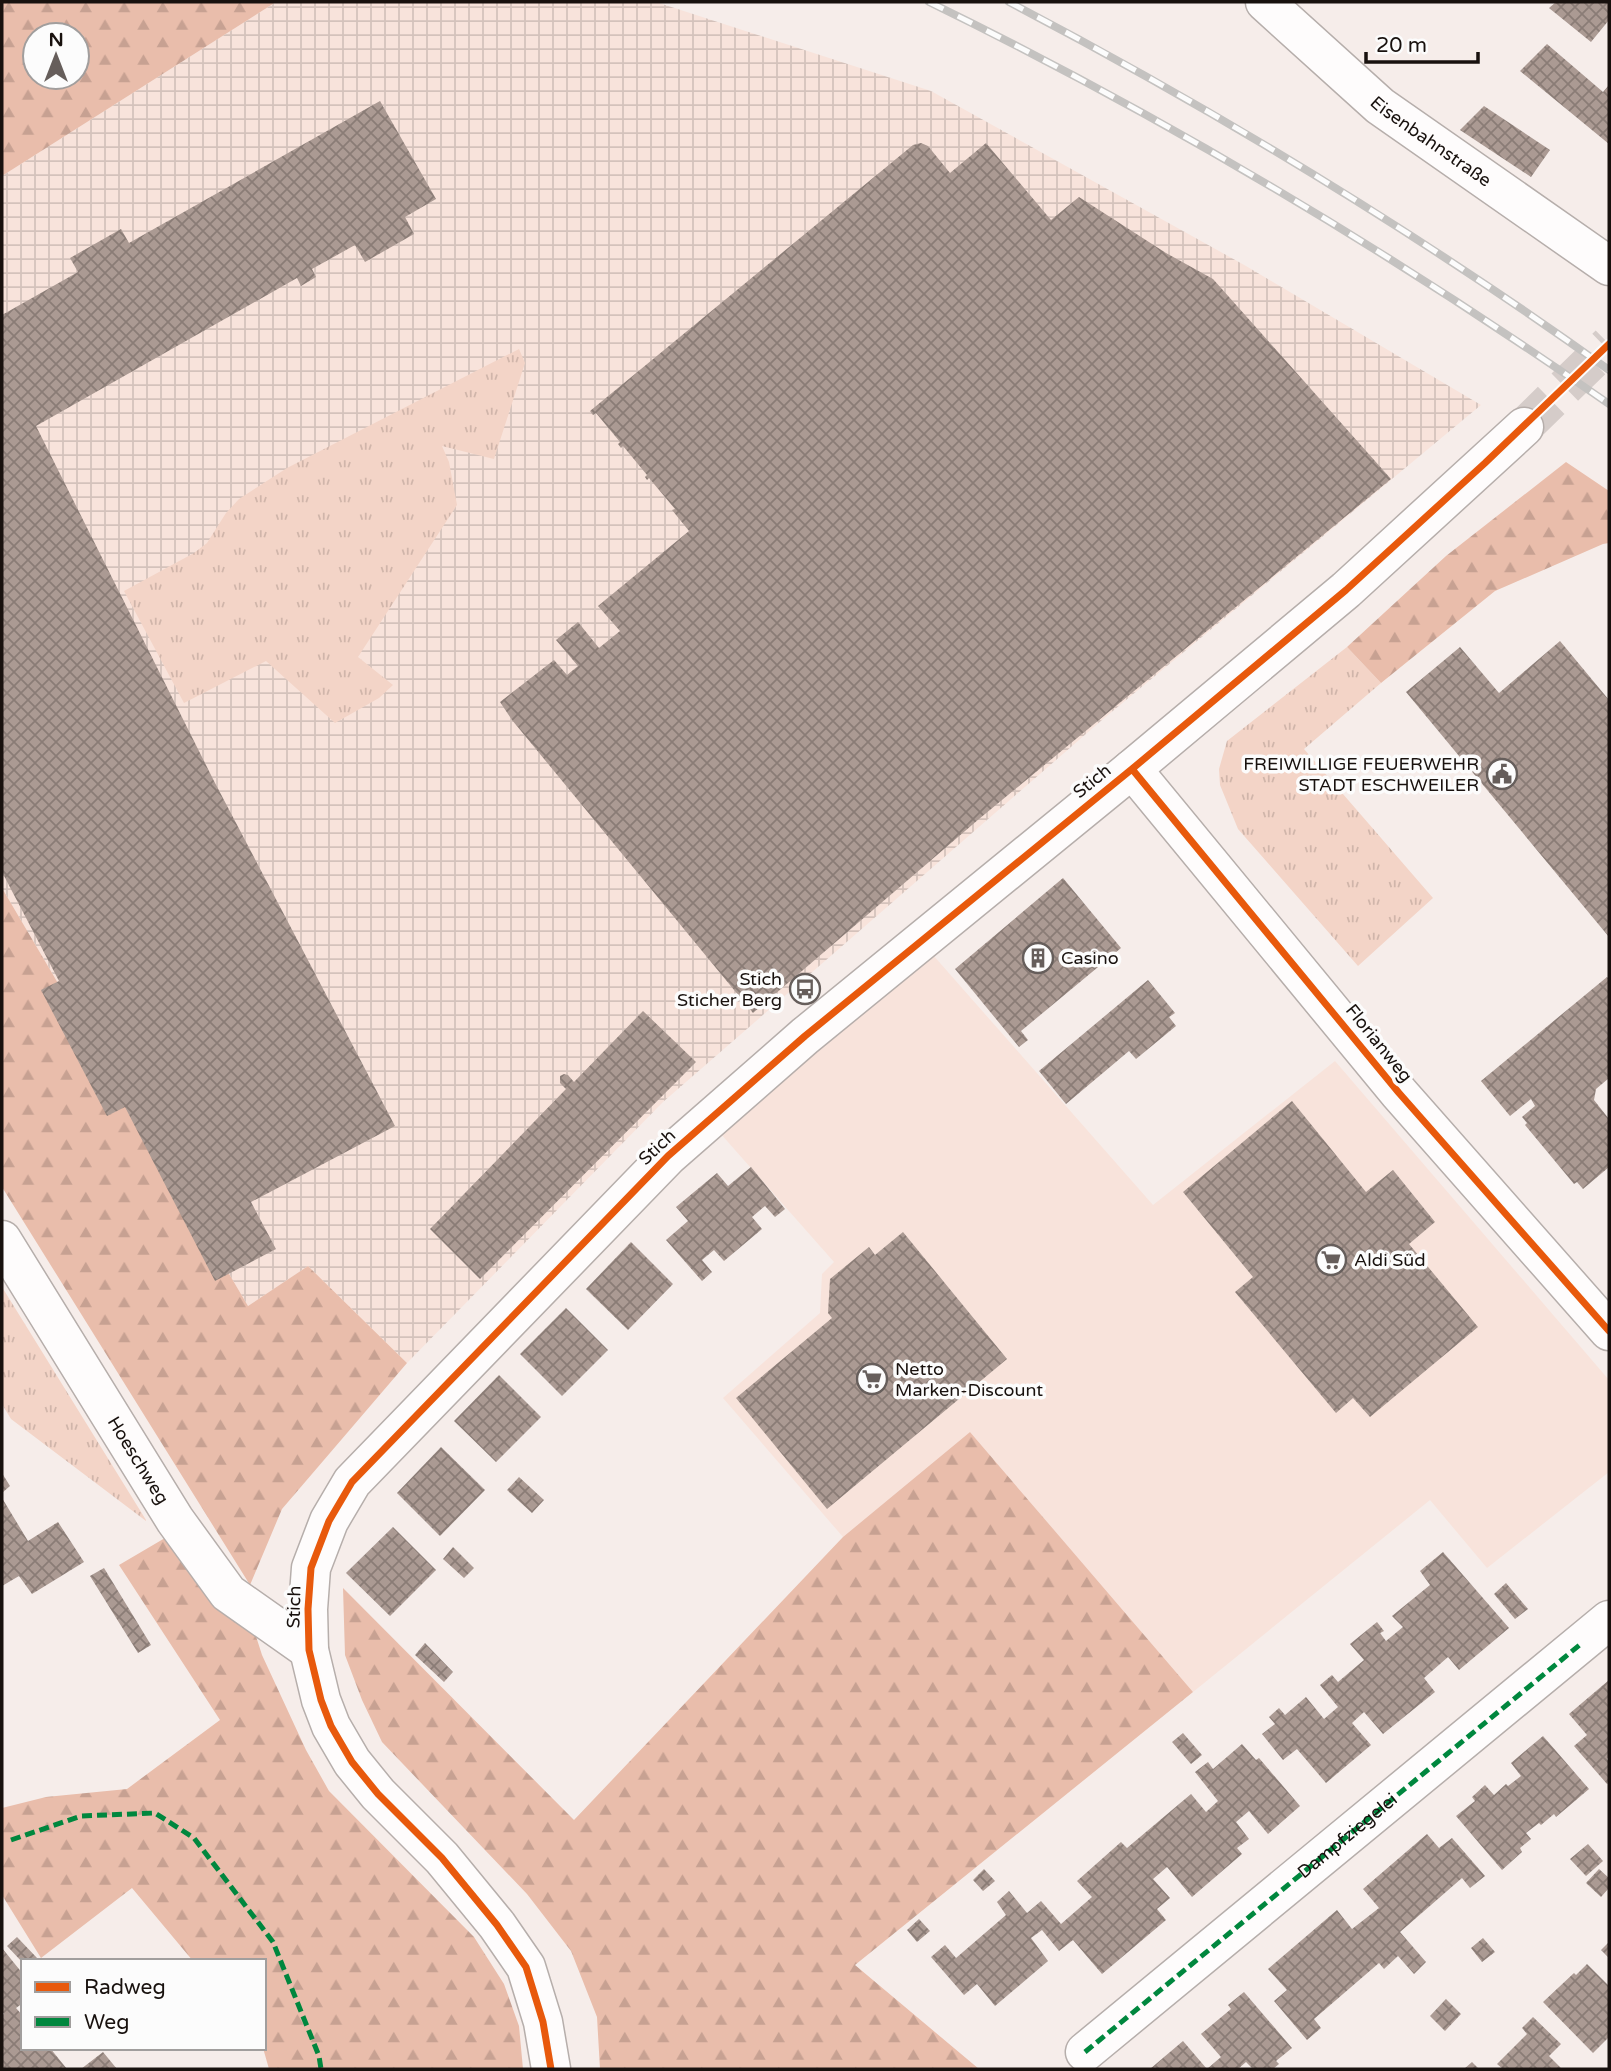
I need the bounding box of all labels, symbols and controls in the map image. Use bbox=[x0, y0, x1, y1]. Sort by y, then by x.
north arrow bbox=[21, 21, 91, 91]
scale bar bbox=[1366, 21, 1478, 65]
text: N bbox=[48, 29, 64, 51]
text: 20 m bbox=[1376, 33, 1427, 58]
street label: Eisenbahnstraße bbox=[1366, 91, 1496, 191]
place label: FREIWILLIGE FEUERWEHR STADT ESCHWEILER bbox=[1243, 753, 1479, 796]
public building icon: FREIWILLIGE FEUERWEHR STADT ESCHWEILER bbox=[1485, 757, 1519, 791]
street label: Stich bbox=[1069, 759, 1115, 803]
building icon: Casino bbox=[1021, 941, 1055, 975]
place label: Casino bbox=[1061, 947, 1119, 969]
place label: Stich Sticher Berg bbox=[677, 968, 782, 1011]
bus stop icon: Stich Sticher Berg bbox=[788, 972, 822, 1006]
street label: Florianweg bbox=[1341, 999, 1417, 1087]
street label: Stich bbox=[634, 1124, 680, 1170]
supermarket icon: Aldi Süd bbox=[1314, 1243, 1348, 1277]
place label: Aldi Süd bbox=[1354, 1249, 1426, 1271]
place label: Netto Marken-Discount bbox=[895, 1358, 1043, 1401]
supermarket icon: Netto Marken-Discount bbox=[855, 1362, 889, 1396]
street label: Hoeschweg bbox=[103, 1412, 174, 1508]
street label: Stich bbox=[282, 1585, 306, 1629]
street label: Dampfziegelei bbox=[1293, 1788, 1402, 1883]
legend bbox=[21, 1959, 266, 2050]
text: Radweg bbox=[84, 1975, 166, 2000]
text: Weg bbox=[84, 2010, 129, 2035]

